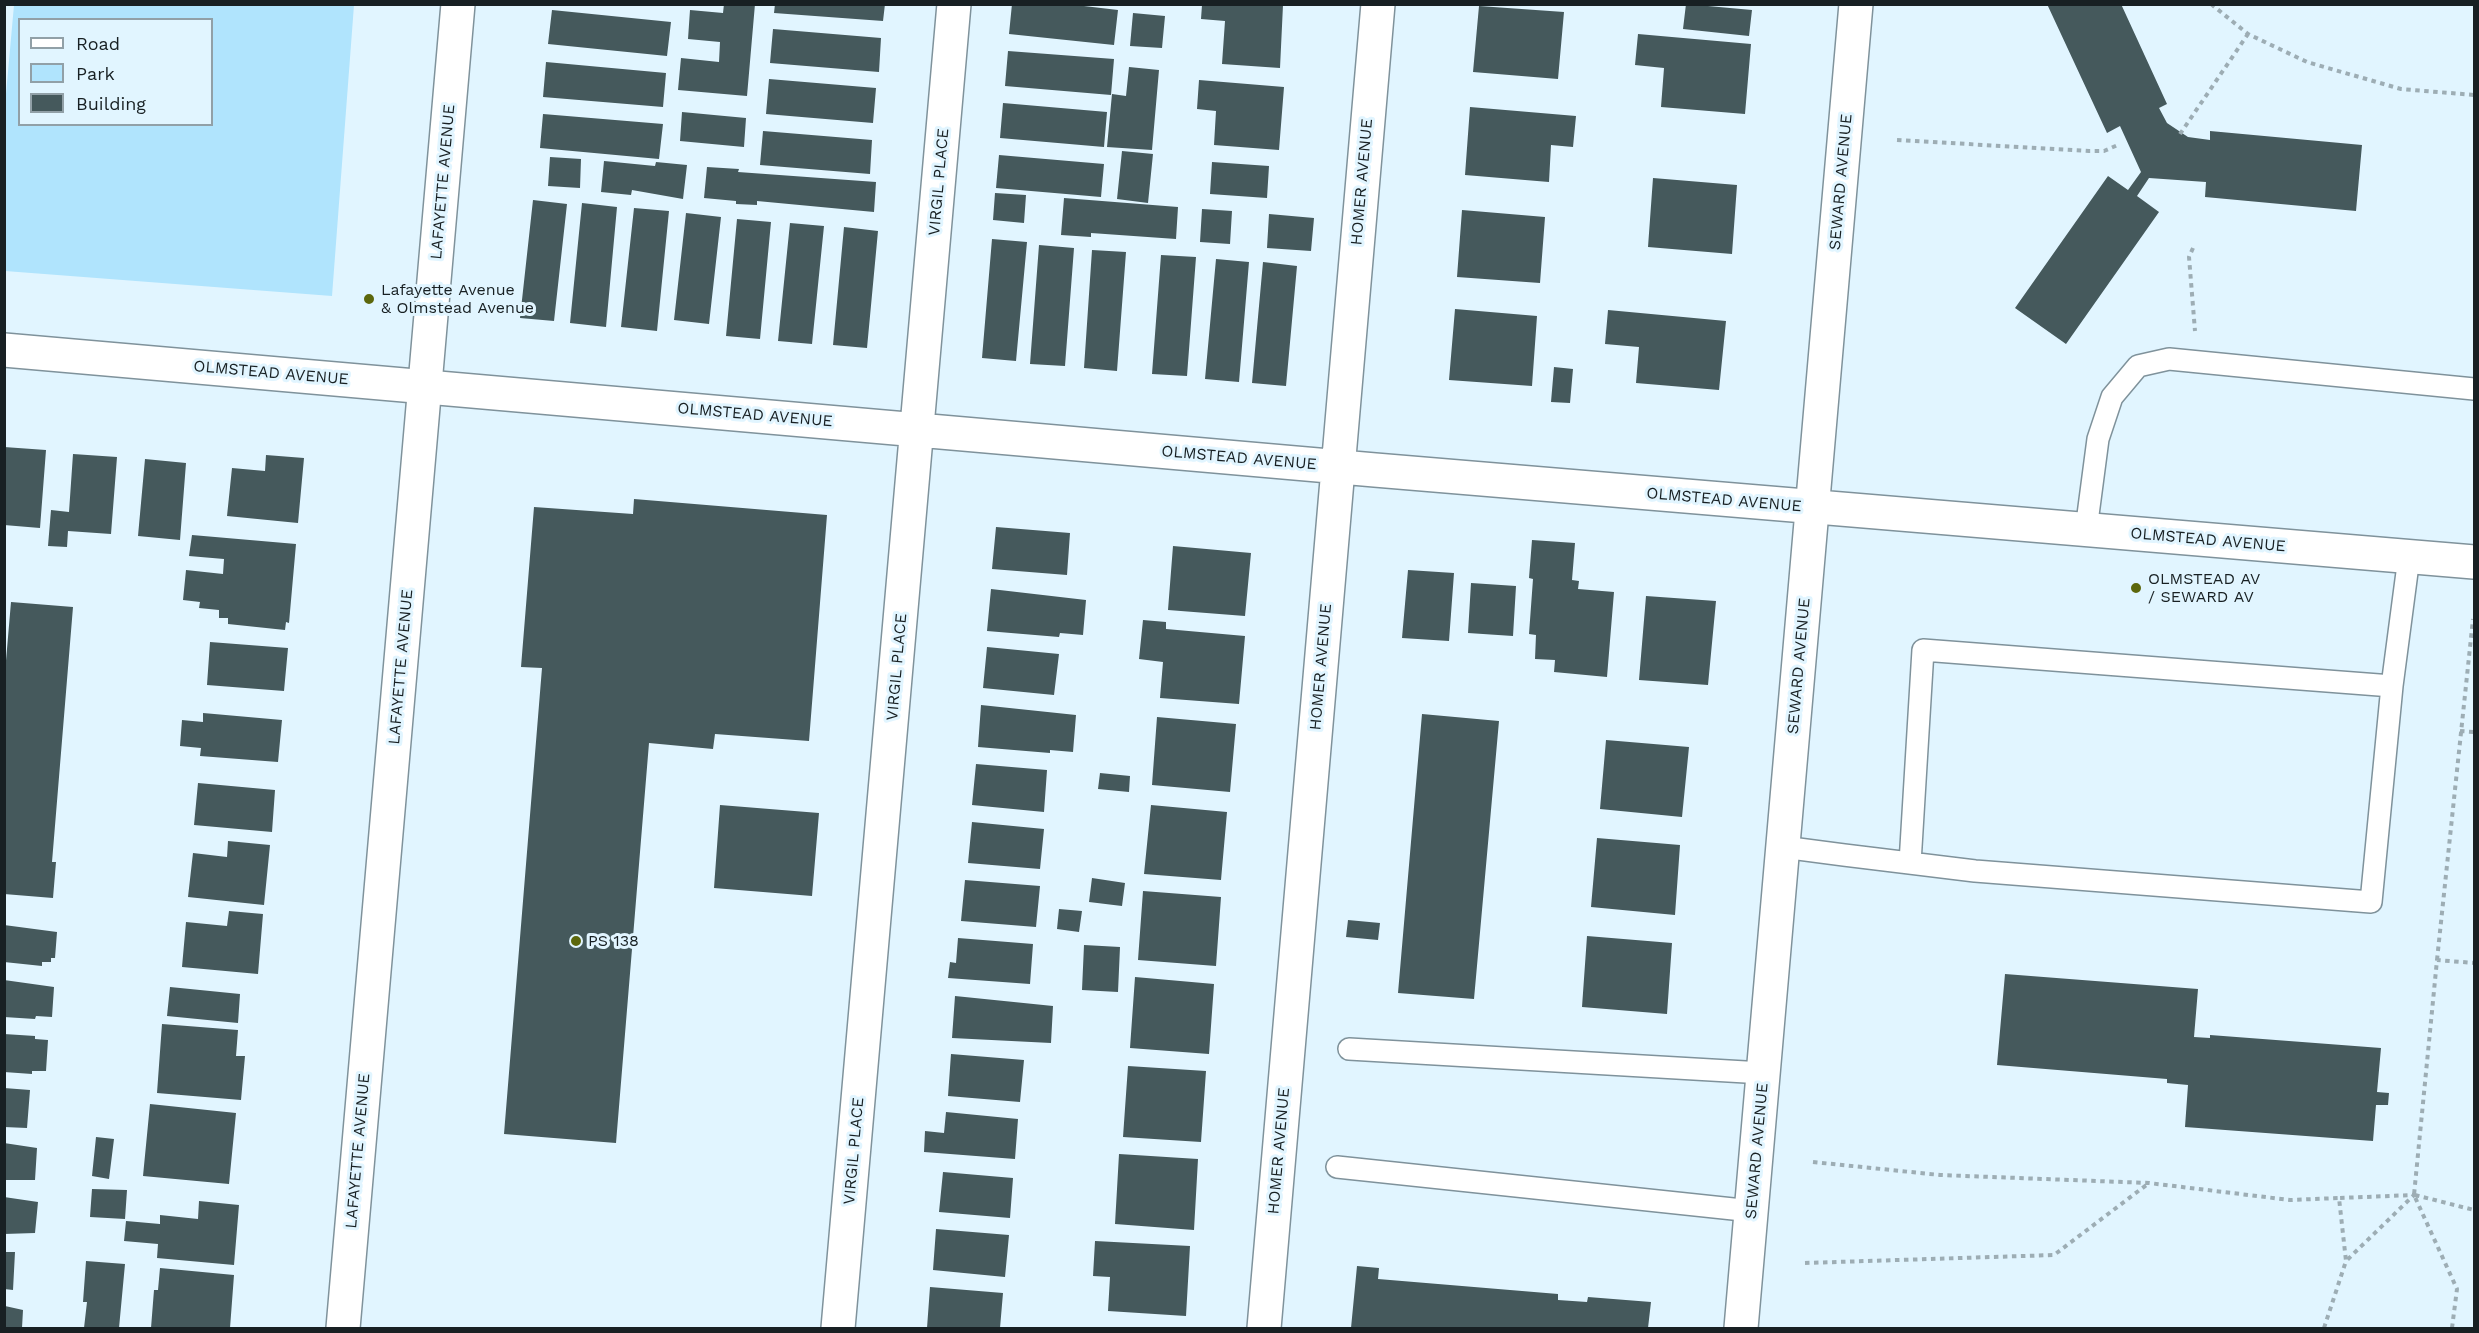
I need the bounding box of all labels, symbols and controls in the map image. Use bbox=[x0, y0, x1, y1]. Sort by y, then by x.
legend bbox=[18, 18, 213, 126]
text: Road bbox=[76, 33, 120, 54]
text: Park bbox=[76, 63, 115, 84]
text: Building bbox=[76, 93, 146, 114]
street label: LAFAYETTE AVENUE bbox=[427, 104, 459, 260]
street label: SEWARD AVENUE bbox=[1825, 113, 1857, 251]
street label: HOMER AVENUE bbox=[1347, 118, 1377, 246]
street label: VIRGIL PLACE bbox=[925, 128, 953, 236]
place label: Lafayette Avenue & Olmstead Avenue bbox=[381, 280, 534, 318]
marker: Lafayette Avenue & Olmstead Avenue bbox=[362, 292, 376, 306]
street label: OLMSTEAD AVENUE bbox=[193, 357, 349, 389]
street label: OLMSTEAD AVENUE bbox=[677, 399, 833, 431]
street label: OLMSTEAD AVENUE bbox=[1161, 442, 1317, 474]
street label: OLMSTEAD AVENUE bbox=[1646, 484, 1802, 516]
street label: OLMSTEAD AVENUE bbox=[2130, 524, 2286, 556]
place label: OLMSTEAD AV / SEWARD AV bbox=[2148, 569, 2260, 607]
marker: OLMSTEAD AV / SEWARD AV bbox=[2129, 581, 2143, 595]
street label: LAFAYETTE AVENUE bbox=[385, 589, 417, 745]
street label: SEWARD AVENUE bbox=[1783, 597, 1815, 735]
street label: HOMER AVENUE bbox=[1306, 603, 1336, 731]
street label: VIRGIL PLACE bbox=[883, 613, 911, 721]
place label: PS 138 bbox=[588, 931, 639, 951]
marker: PS 138 bbox=[569, 934, 583, 948]
street label: LAFAYETTE AVENUE bbox=[342, 1073, 374, 1229]
street label: SEWARD AVENUE bbox=[1741, 1082, 1773, 1220]
street label: HOMER AVENUE bbox=[1264, 1087, 1294, 1215]
street label: VIRGIL PLACE bbox=[840, 1097, 868, 1205]

